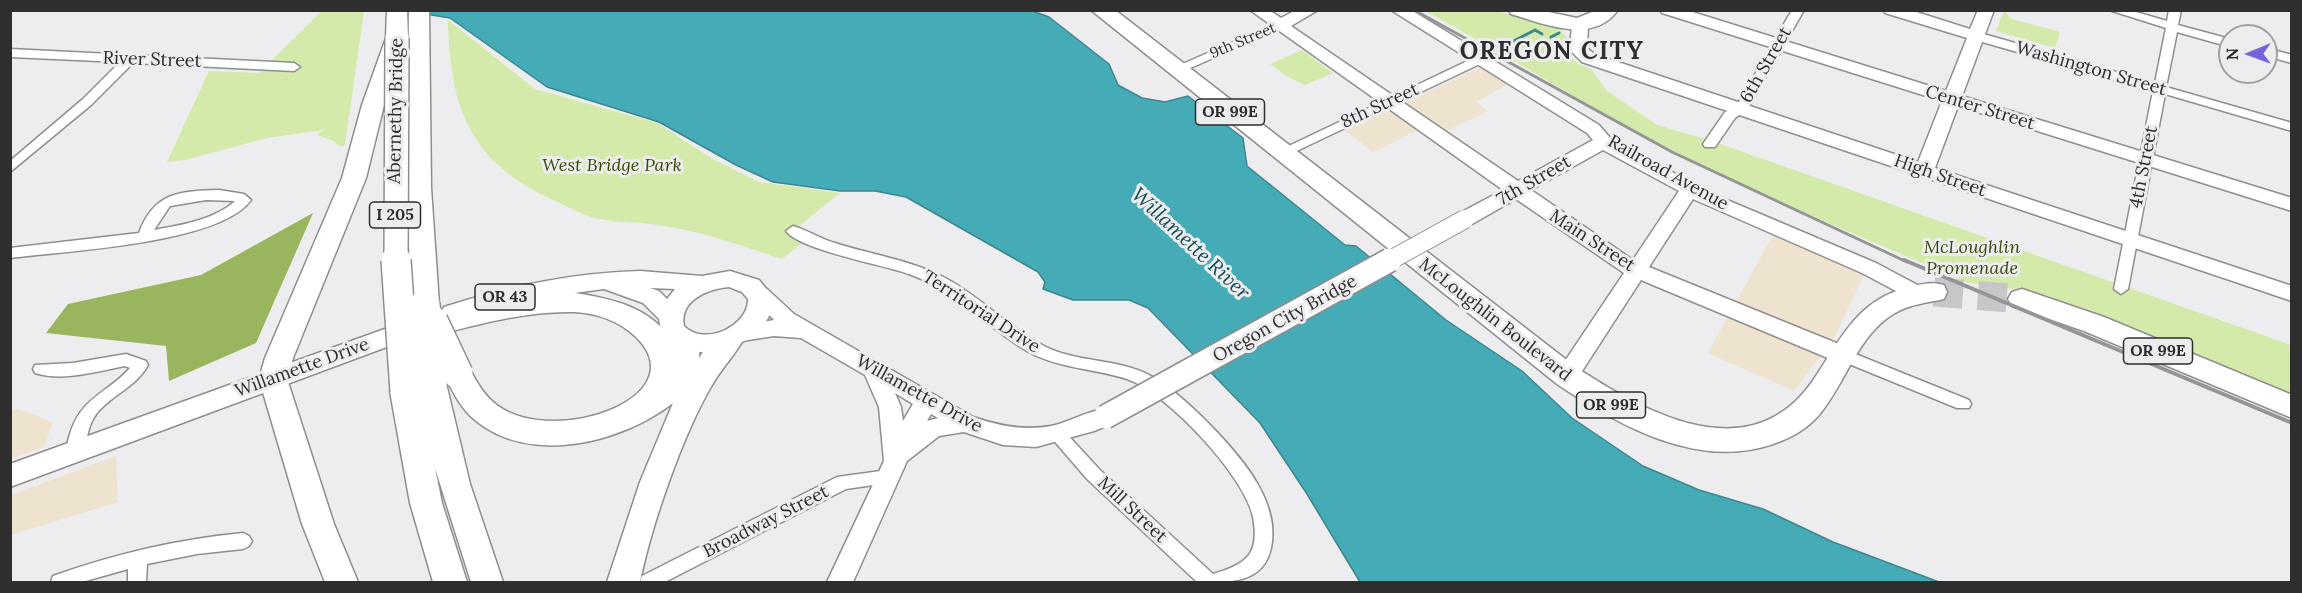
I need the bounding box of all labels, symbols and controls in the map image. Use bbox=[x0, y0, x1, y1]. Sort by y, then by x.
street label: 9th Street bbox=[1207, 19, 1279, 63]
street label: 6th Street bbox=[1736, 23, 1796, 107]
north arrow bbox=[2218, 24, 2278, 84]
street label: Washington Street bbox=[2013, 37, 2169, 101]
street label: Abernethy Bridge bbox=[384, 38, 408, 184]
district label: OREGON CITY bbox=[1460, 38, 1644, 66]
street label: River Street bbox=[102, 47, 202, 73]
text: N bbox=[2222, 48, 2242, 61]
street label: 8th Street bbox=[1338, 79, 1422, 133]
street label: Center Street bbox=[1923, 81, 2037, 135]
road number: OR 99E bbox=[1196, 99, 1264, 125]
street label: 4th Street bbox=[2125, 124, 2163, 210]
street label: Railroad Avenue bbox=[1604, 131, 1732, 215]
street label: High Street bbox=[1891, 150, 1989, 202]
street label: 7th Street bbox=[1493, 151, 1575, 211]
park label: West Bridge Park bbox=[542, 155, 682, 177]
water label: Willamette River bbox=[1126, 183, 1254, 305]
road number: I 205 bbox=[370, 202, 420, 228]
street label: Main Street bbox=[1545, 205, 1639, 277]
park label: McLoughlin Promenade bbox=[1924, 237, 2020, 280]
street label: McLoughlin Boulevard bbox=[1414, 254, 1576, 386]
street label: Territorial Drive bbox=[918, 266, 1044, 358]
street label: Oregon City Bridge bbox=[1209, 270, 1361, 368]
road number: OR 43 bbox=[475, 284, 535, 310]
street label: Willamette Drive bbox=[232, 334, 372, 402]
road number: OR 99E bbox=[2124, 338, 2192, 364]
street label: Willamette Drive bbox=[852, 350, 986, 438]
road number: OR 99E bbox=[1576, 392, 1646, 418]
street label: Mill Street bbox=[1093, 472, 1171, 548]
street label: Broadway Street bbox=[700, 481, 832, 563]

